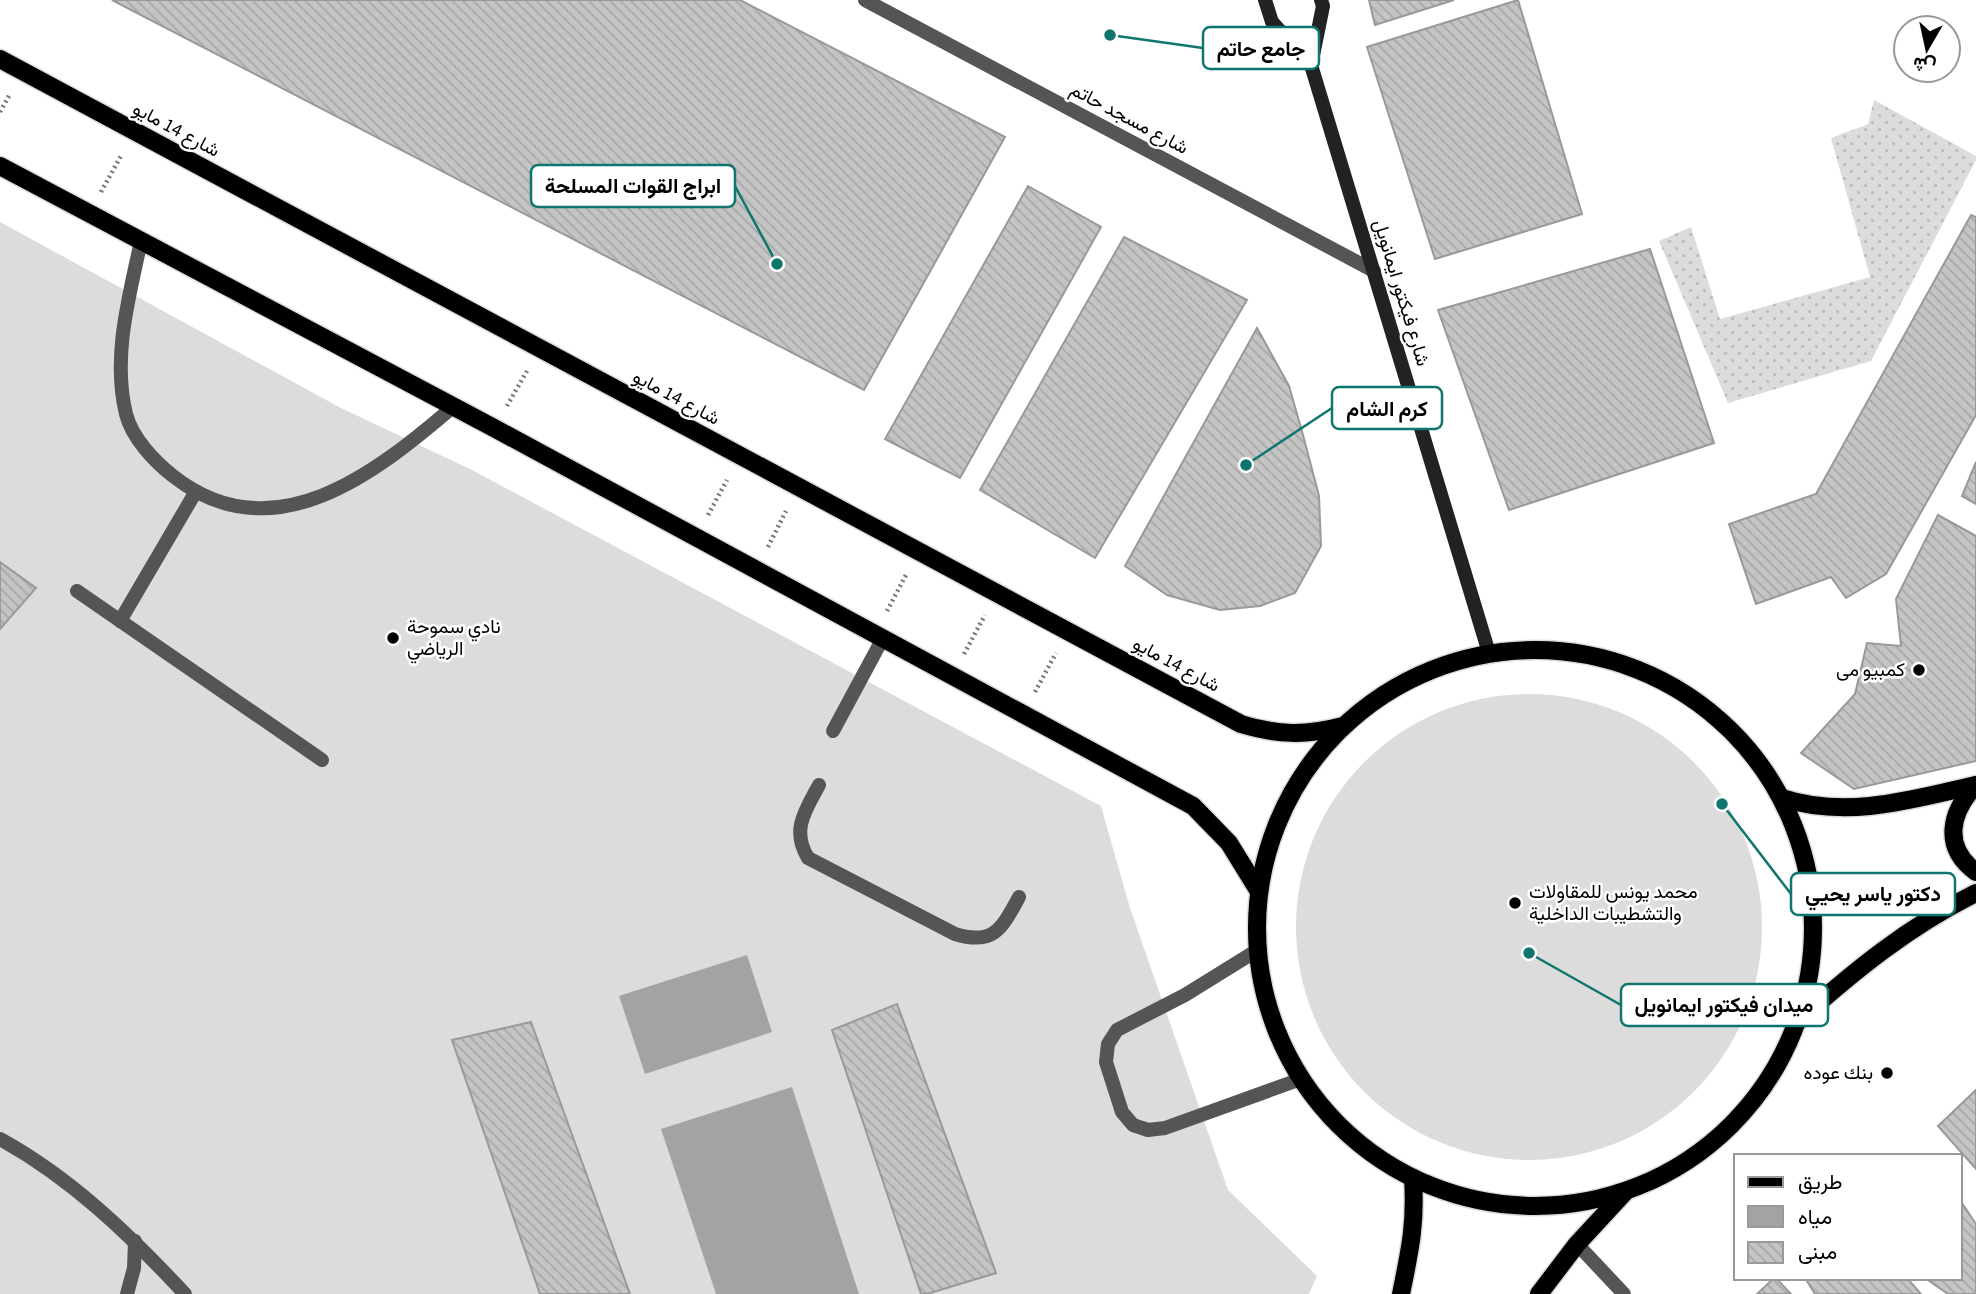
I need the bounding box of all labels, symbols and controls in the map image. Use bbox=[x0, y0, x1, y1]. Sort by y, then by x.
north arrow bbox=[1892, 14, 1962, 84]
callout: جامع حاتم bbox=[1203, 27, 1319, 69]
text: جامع حاتم bbox=[1217, 34, 1305, 64]
text: ش bbox=[1911, 49, 1938, 79]
street label: شارع مسجد حاتم bbox=[1065, 76, 1193, 162]
street label: شارع 14 مايو bbox=[128, 96, 224, 164]
callout: ابراج القوات المسلحة bbox=[531, 165, 735, 207]
text: ابراج القوات المسلحة bbox=[545, 171, 721, 201]
street label: شارع فيكتور ايمانويل bbox=[1366, 216, 1436, 370]
street label: شارع 14 مايو bbox=[628, 364, 724, 432]
callout: كرم الشام bbox=[1332, 387, 1442, 429]
text: كرم الشام bbox=[1346, 394, 1428, 424]
place label: نادي سموحة الرياضي bbox=[407, 614, 501, 664]
marker: نادي سموحة الرياضي bbox=[385, 630, 401, 646]
street label: شارع 14 مايو bbox=[1128, 631, 1224, 699]
place label: كمبيو مى bbox=[1836, 657, 1905, 684]
marker: كمبيو مى bbox=[1911, 662, 1927, 678]
callout: دكتور ياسر يحيي bbox=[1791, 873, 1955, 915]
place label: محمد يونس للمقاولات والتشطيبات الداخلية bbox=[1529, 879, 1698, 928]
text: دكتور ياسر يحيي bbox=[1805, 879, 1941, 911]
marker: محمد يونس للمقاولات والتشطيبات الداخلية bbox=[1507, 895, 1523, 911]
callout: ميدان فيكتور ايمانويل bbox=[1621, 984, 1828, 1026]
text: ميدان فيكتور ايمانويل bbox=[1634, 990, 1814, 1020]
place label: بنك عوده bbox=[1804, 1060, 1873, 1087]
marker: بنك عوده bbox=[1879, 1065, 1895, 1081]
legend bbox=[1734, 1154, 1962, 1280]
text: طريق bbox=[1798, 1167, 1843, 1197]
text: مياه bbox=[1798, 1202, 1832, 1232]
text: مبنى bbox=[1798, 1237, 1837, 1267]

